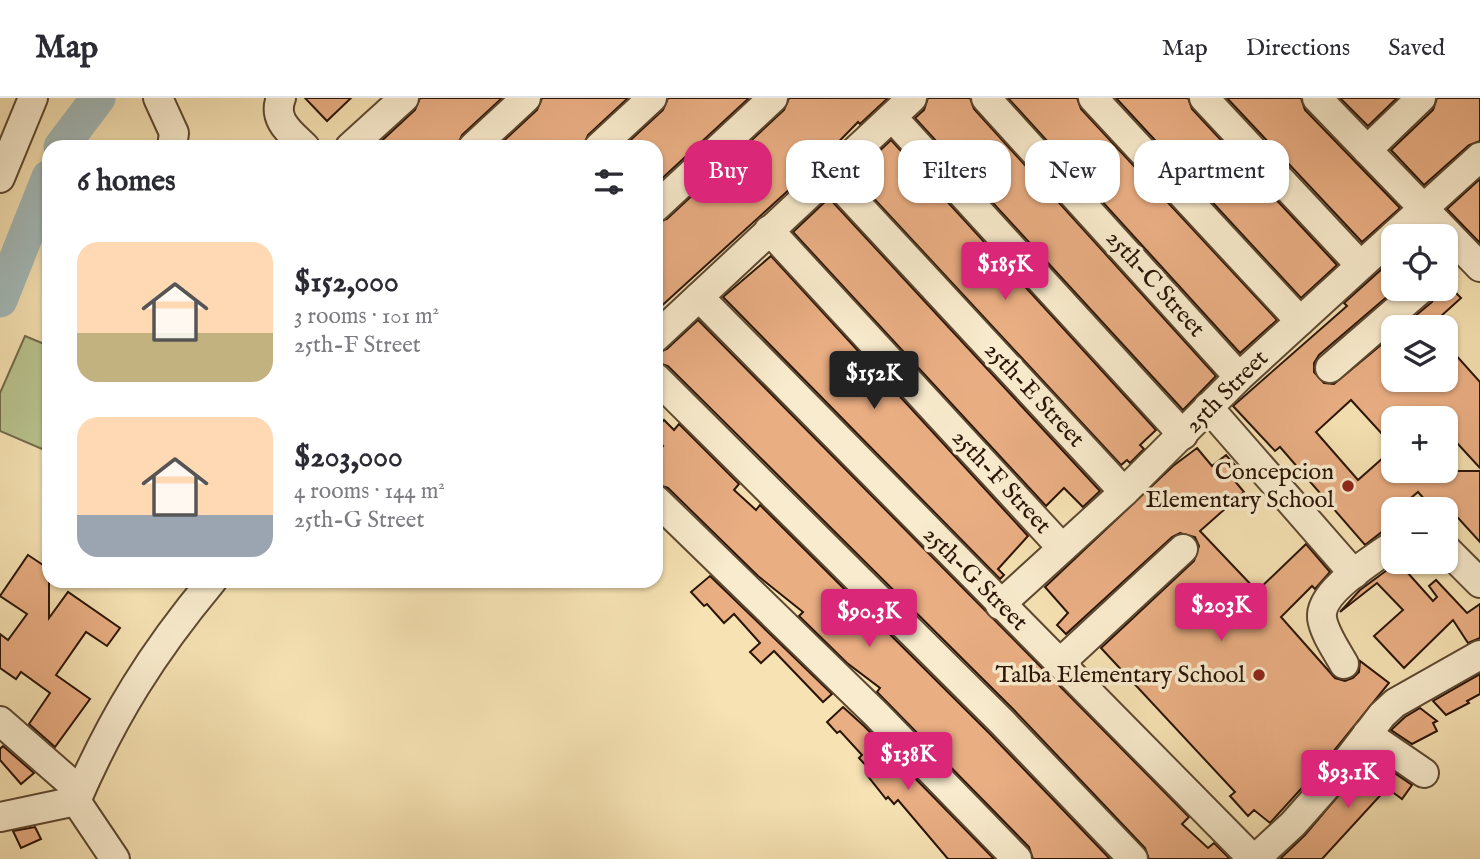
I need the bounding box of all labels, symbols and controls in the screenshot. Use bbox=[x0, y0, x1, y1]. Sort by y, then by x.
text: Map bbox=[35, 27, 98, 69]
text: Map bbox=[1162, 33, 1208, 64]
text: Directions bbox=[1246, 33, 1350, 64]
text: Saved bbox=[1388, 33, 1445, 64]
chip: Buy bbox=[684, 140, 772, 203]
chip: Rent bbox=[786, 140, 884, 203]
chip: Filters bbox=[898, 140, 1011, 203]
chip: New bbox=[1025, 140, 1120, 203]
chip: Apartment bbox=[1134, 140, 1289, 203]
text: 6 homes bbox=[77, 163, 176, 201]
icon: filters bbox=[590, 163, 628, 201]
street label: 25th-C Street bbox=[1099, 224, 1211, 344]
map controls bbox=[1381, 224, 1458, 574]
button: locate bbox=[1381, 224, 1458, 301]
pin: $185K bbox=[956, 242, 1054, 302]
text: $185K bbox=[977, 250, 1033, 279]
text: $152,000 bbox=[294, 264, 399, 302]
icon: home bbox=[133, 270, 217, 354]
text: 3 rooms · 101 m² bbox=[294, 302, 439, 331]
button: layers bbox=[1381, 315, 1458, 392]
text: 25th-F Street bbox=[294, 331, 421, 360]
street label: 25th-E Street bbox=[977, 336, 1091, 454]
street label: 25th Street bbox=[1179, 344, 1275, 440]
pin: $152K bbox=[825, 352, 923, 411]
text: $152K bbox=[846, 359, 902, 388]
button: + bbox=[1381, 406, 1458, 483]
street label: 25th-F Street bbox=[945, 423, 1057, 541]
text: $203,000 bbox=[294, 439, 403, 477]
icon: home bbox=[133, 445, 217, 529]
place label: Concepcion Elementary School bbox=[1146, 457, 1334, 516]
text: 4 rooms · 144 m² bbox=[294, 477, 445, 506]
marker: Concepcion Elementary School bbox=[1340, 478, 1356, 494]
button: − bbox=[1381, 497, 1458, 574]
text: 25th-G Street bbox=[294, 506, 424, 535]
street label: 25th-G Street bbox=[916, 520, 1034, 638]
pin: $203K bbox=[1172, 584, 1270, 643]
pin: $90.3K bbox=[812, 589, 926, 649]
text: $203K bbox=[1191, 591, 1251, 620]
text: $90.3K bbox=[837, 597, 901, 626]
place label: Talba Elementary School bbox=[996, 660, 1245, 691]
marker: Talba Elementary School bbox=[1251, 667, 1267, 683]
pin: $138K bbox=[859, 732, 957, 792]
text: $138K bbox=[880, 740, 936, 769]
pin: $93.1K bbox=[1291, 750, 1405, 810]
text: $93.1K bbox=[1317, 758, 1379, 787]

